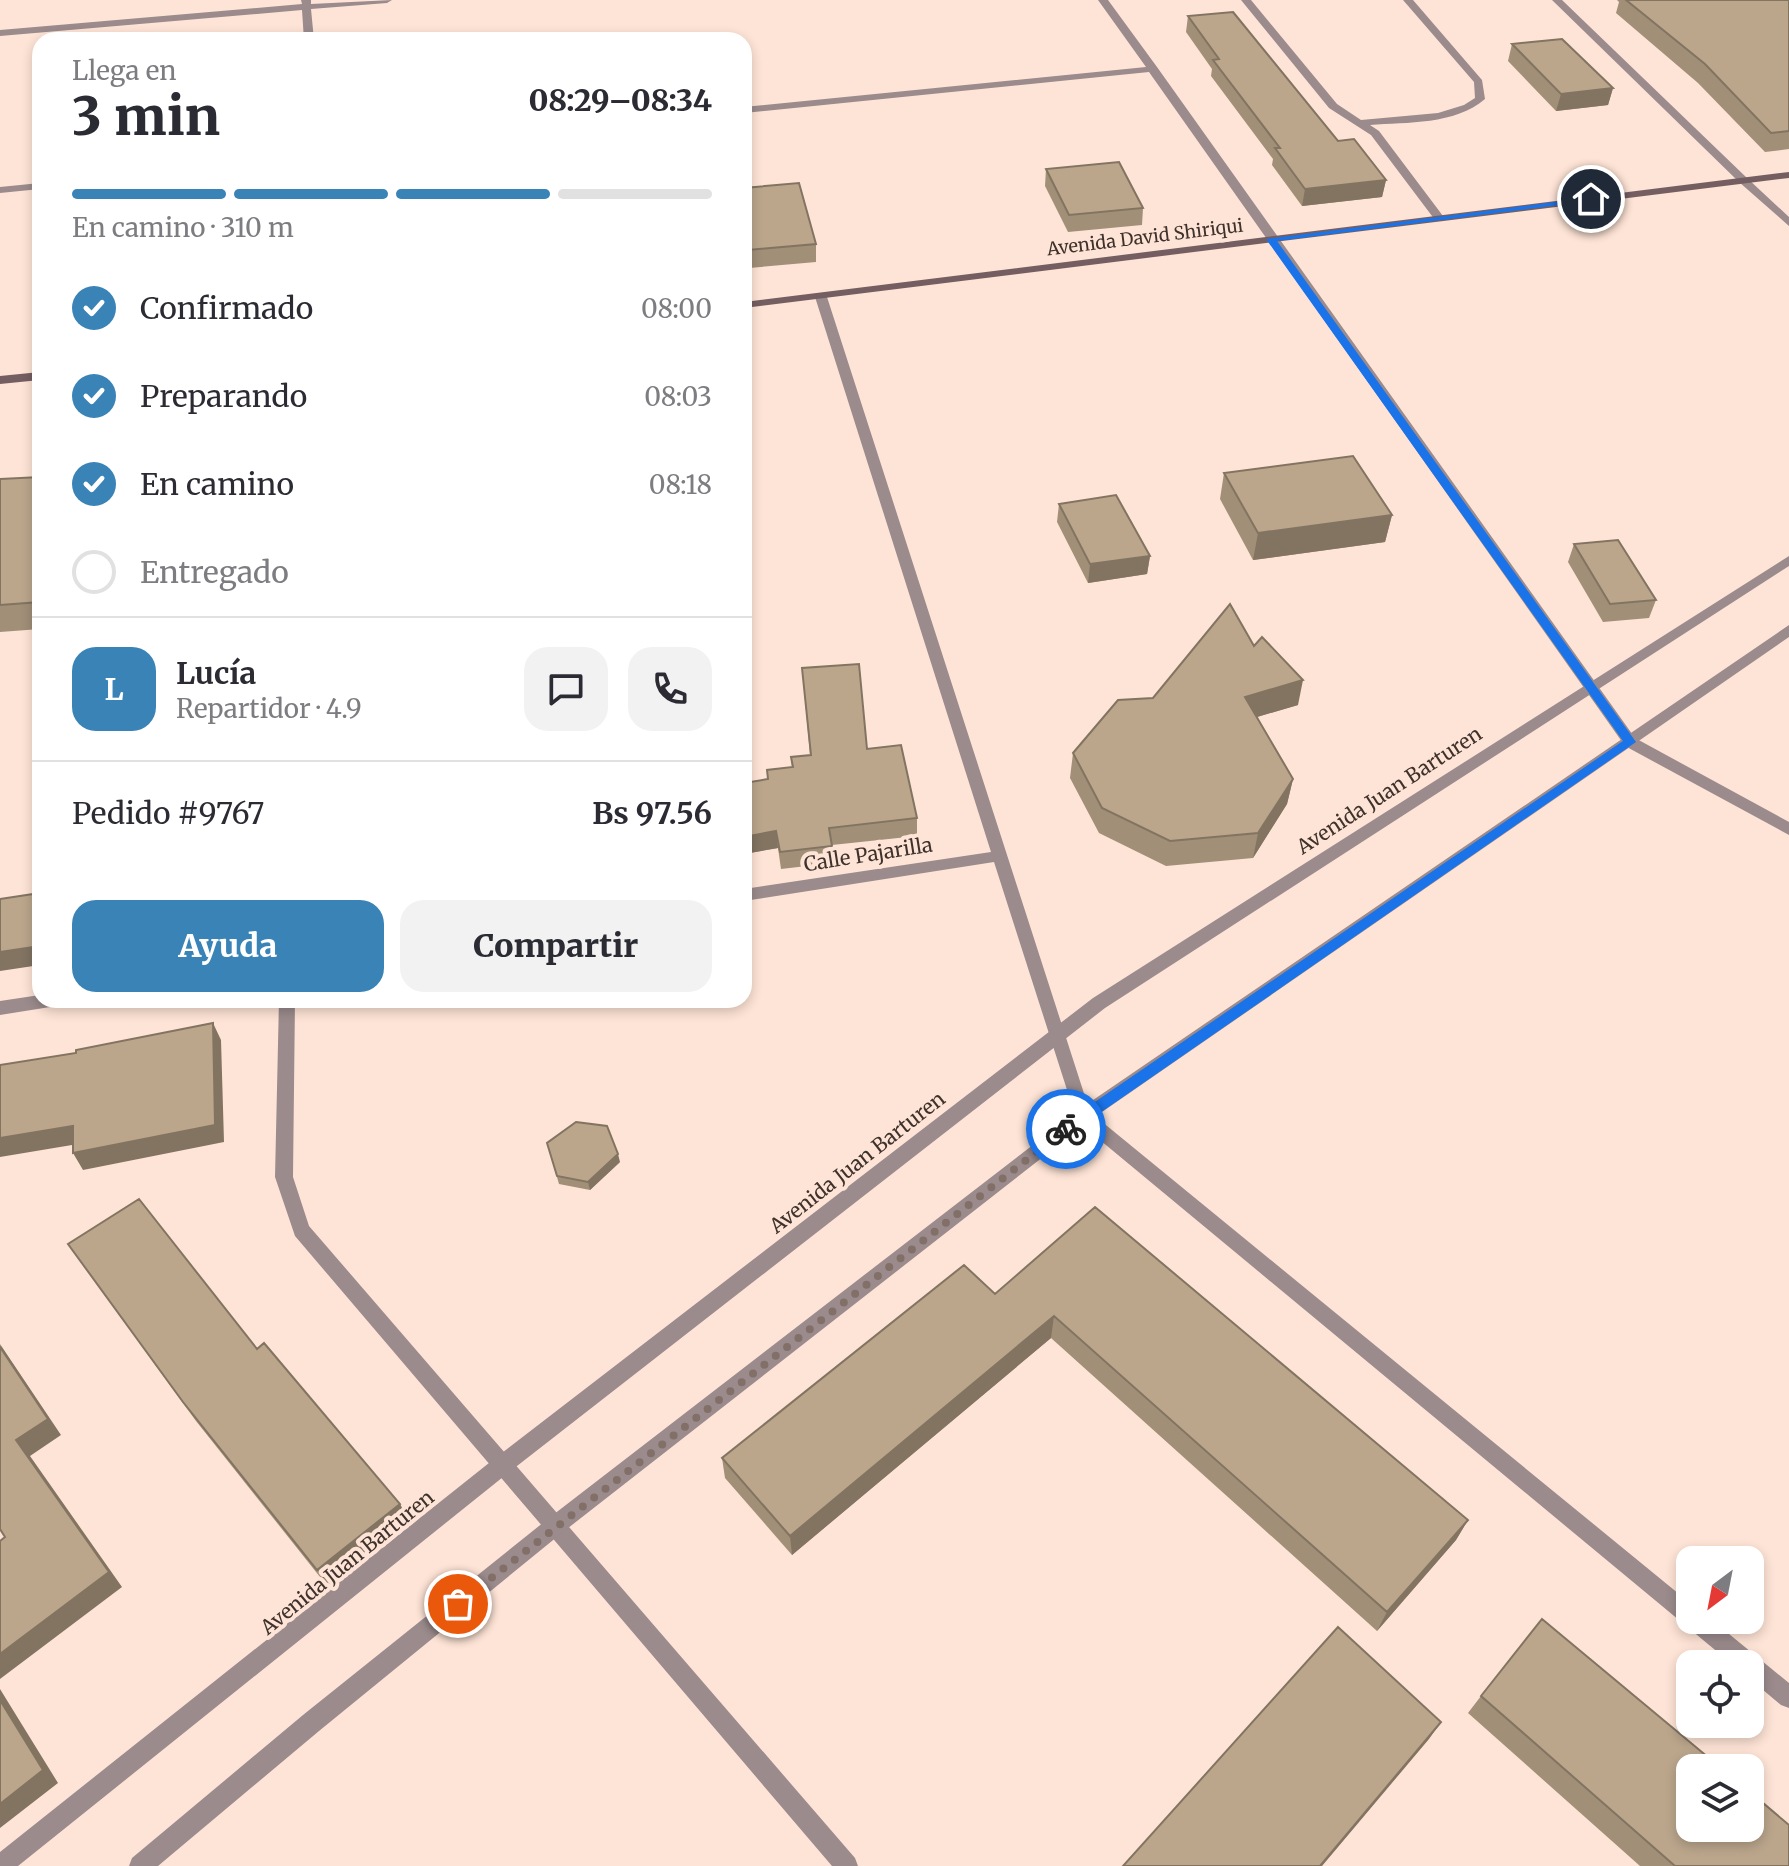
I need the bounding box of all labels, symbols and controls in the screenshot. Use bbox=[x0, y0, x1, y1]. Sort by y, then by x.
text: Llega en bbox=[72, 54, 176, 87]
text: 08:29–08:34 bbox=[528, 81, 712, 119]
text: 3 min bbox=[72, 84, 220, 149]
pin bbox=[1557, 165, 1625, 233]
icon: home bbox=[1569, 177, 1613, 221]
text: En camino · 310 m bbox=[72, 211, 294, 244]
street label: Avenida David Shiriqui bbox=[1045, 214, 1245, 261]
icon: check bbox=[72, 286, 116, 330]
text: Confirmado bbox=[140, 289, 313, 327]
text: 08:00 bbox=[641, 292, 712, 325]
icon: check bbox=[72, 374, 116, 418]
text: Preparando bbox=[140, 377, 307, 415]
text: 08:03 bbox=[644, 380, 712, 413]
icon: check bbox=[72, 462, 116, 506]
text: En camino bbox=[140, 465, 294, 503]
text: 08:18 bbox=[649, 468, 712, 501]
text: Entregado bbox=[140, 553, 289, 591]
button: chat bbox=[524, 647, 608, 731]
button: phone bbox=[628, 647, 712, 731]
text: Lucía bbox=[176, 654, 256, 692]
text: L bbox=[104, 670, 124, 708]
text: Repartidor · 4.9 bbox=[176, 692, 362, 725]
street label: Avenida Juan Barturen bbox=[1291, 721, 1486, 860]
text: Pedido #9767 bbox=[72, 794, 264, 832]
text: Bs 97.56 bbox=[592, 794, 712, 832]
street label: Calle Pajarilla bbox=[802, 831, 934, 877]
button: Ayuda bbox=[72, 900, 384, 992]
button: Compartir bbox=[400, 900, 712, 992]
street label: Avenida Juan Barturen bbox=[763, 1086, 950, 1239]
courier bbox=[1026, 1089, 1106, 1169]
icon: bike bbox=[1044, 1107, 1088, 1151]
street label: Avenida Juan Barturen bbox=[254, 1484, 439, 1640]
north arrow bbox=[1676, 1546, 1764, 1634]
map controls bbox=[1676, 1546, 1764, 1842]
pin bbox=[424, 1570, 492, 1638]
icon: bag bbox=[436, 1582, 480, 1626]
button: locate bbox=[1676, 1650, 1764, 1738]
button: layers bbox=[1676, 1754, 1764, 1842]

